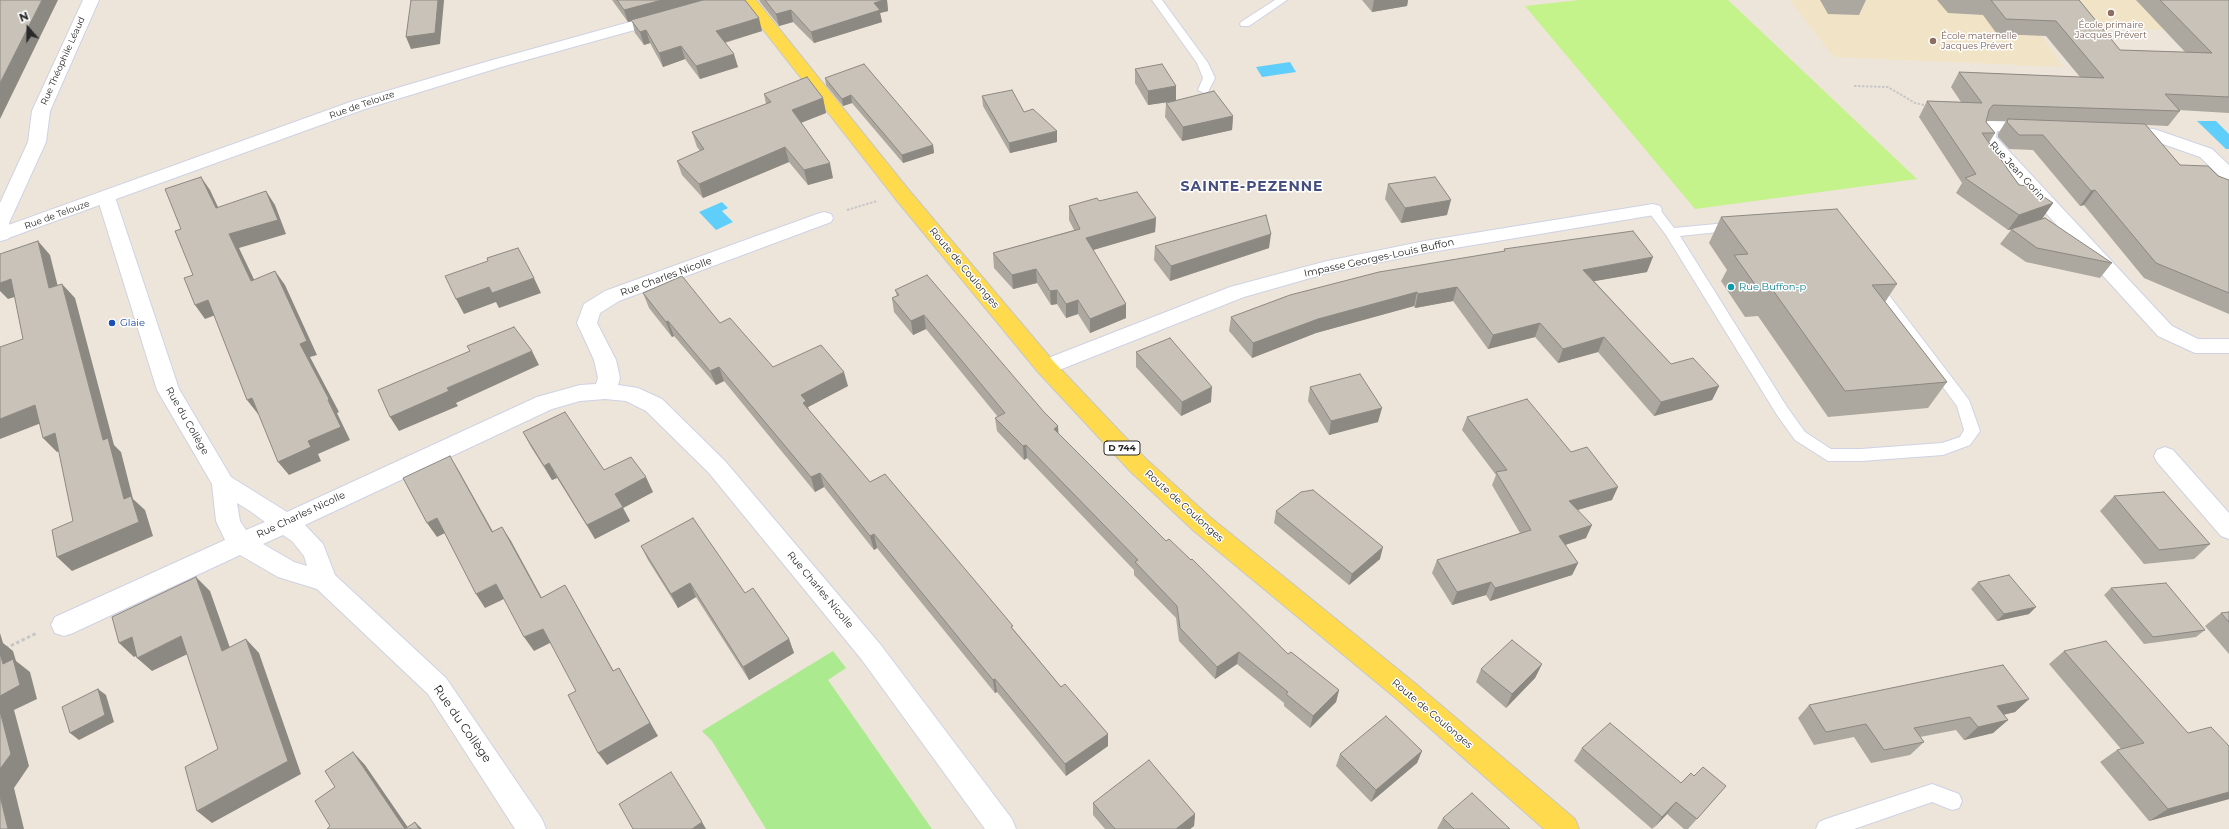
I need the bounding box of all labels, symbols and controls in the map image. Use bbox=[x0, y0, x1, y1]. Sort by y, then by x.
north arrow bbox=[8, 8, 48, 48]
marker: École primaire Jacques Prévert bbox=[2106, 8, 2116, 18]
text: N bbox=[17, 9, 30, 25]
street label: Rue Théophile Léaud bbox=[39, 15, 87, 107]
place label: École primaire Jacques Prévert bbox=[2075, 20, 2147, 41]
place label: École maternelle Jacques Prévert bbox=[1941, 31, 2017, 52]
marker: École maternelle Jacques Prévert bbox=[1928, 36, 1938, 46]
street label: Rue de Telouze bbox=[328, 89, 396, 121]
street label: Rue Jean Gorin bbox=[1987, 139, 2047, 203]
district label: SAINTE-PEZENNE bbox=[1180, 179, 1324, 195]
street label: Rue de Telouze bbox=[23, 198, 91, 232]
street label: Route de Coulonges bbox=[927, 225, 1001, 311]
street label: Impasse Georges-Louis Buffon bbox=[1303, 236, 1455, 280]
street label: Rue Charles Nicolle bbox=[619, 255, 713, 299]
place label: Rue Buffon-p bbox=[1739, 281, 1806, 293]
marker: Rue Buffon-p bbox=[1726, 282, 1736, 292]
place label: Glaie bbox=[120, 317, 145, 329]
marker: Glaie bbox=[107, 318, 117, 328]
street label: Rue du Collège bbox=[163, 385, 211, 457]
road number: D 744 bbox=[1104, 441, 1140, 455]
street label: Route de Coulonges bbox=[1142, 468, 1226, 544]
street label: Rue Charles Nicolle bbox=[255, 489, 347, 541]
street label: Rue Charles Nicolle bbox=[784, 549, 856, 631]
street label: Route de Coulonges bbox=[1389, 677, 1475, 751]
street label: Rue du Collège bbox=[430, 682, 494, 766]

